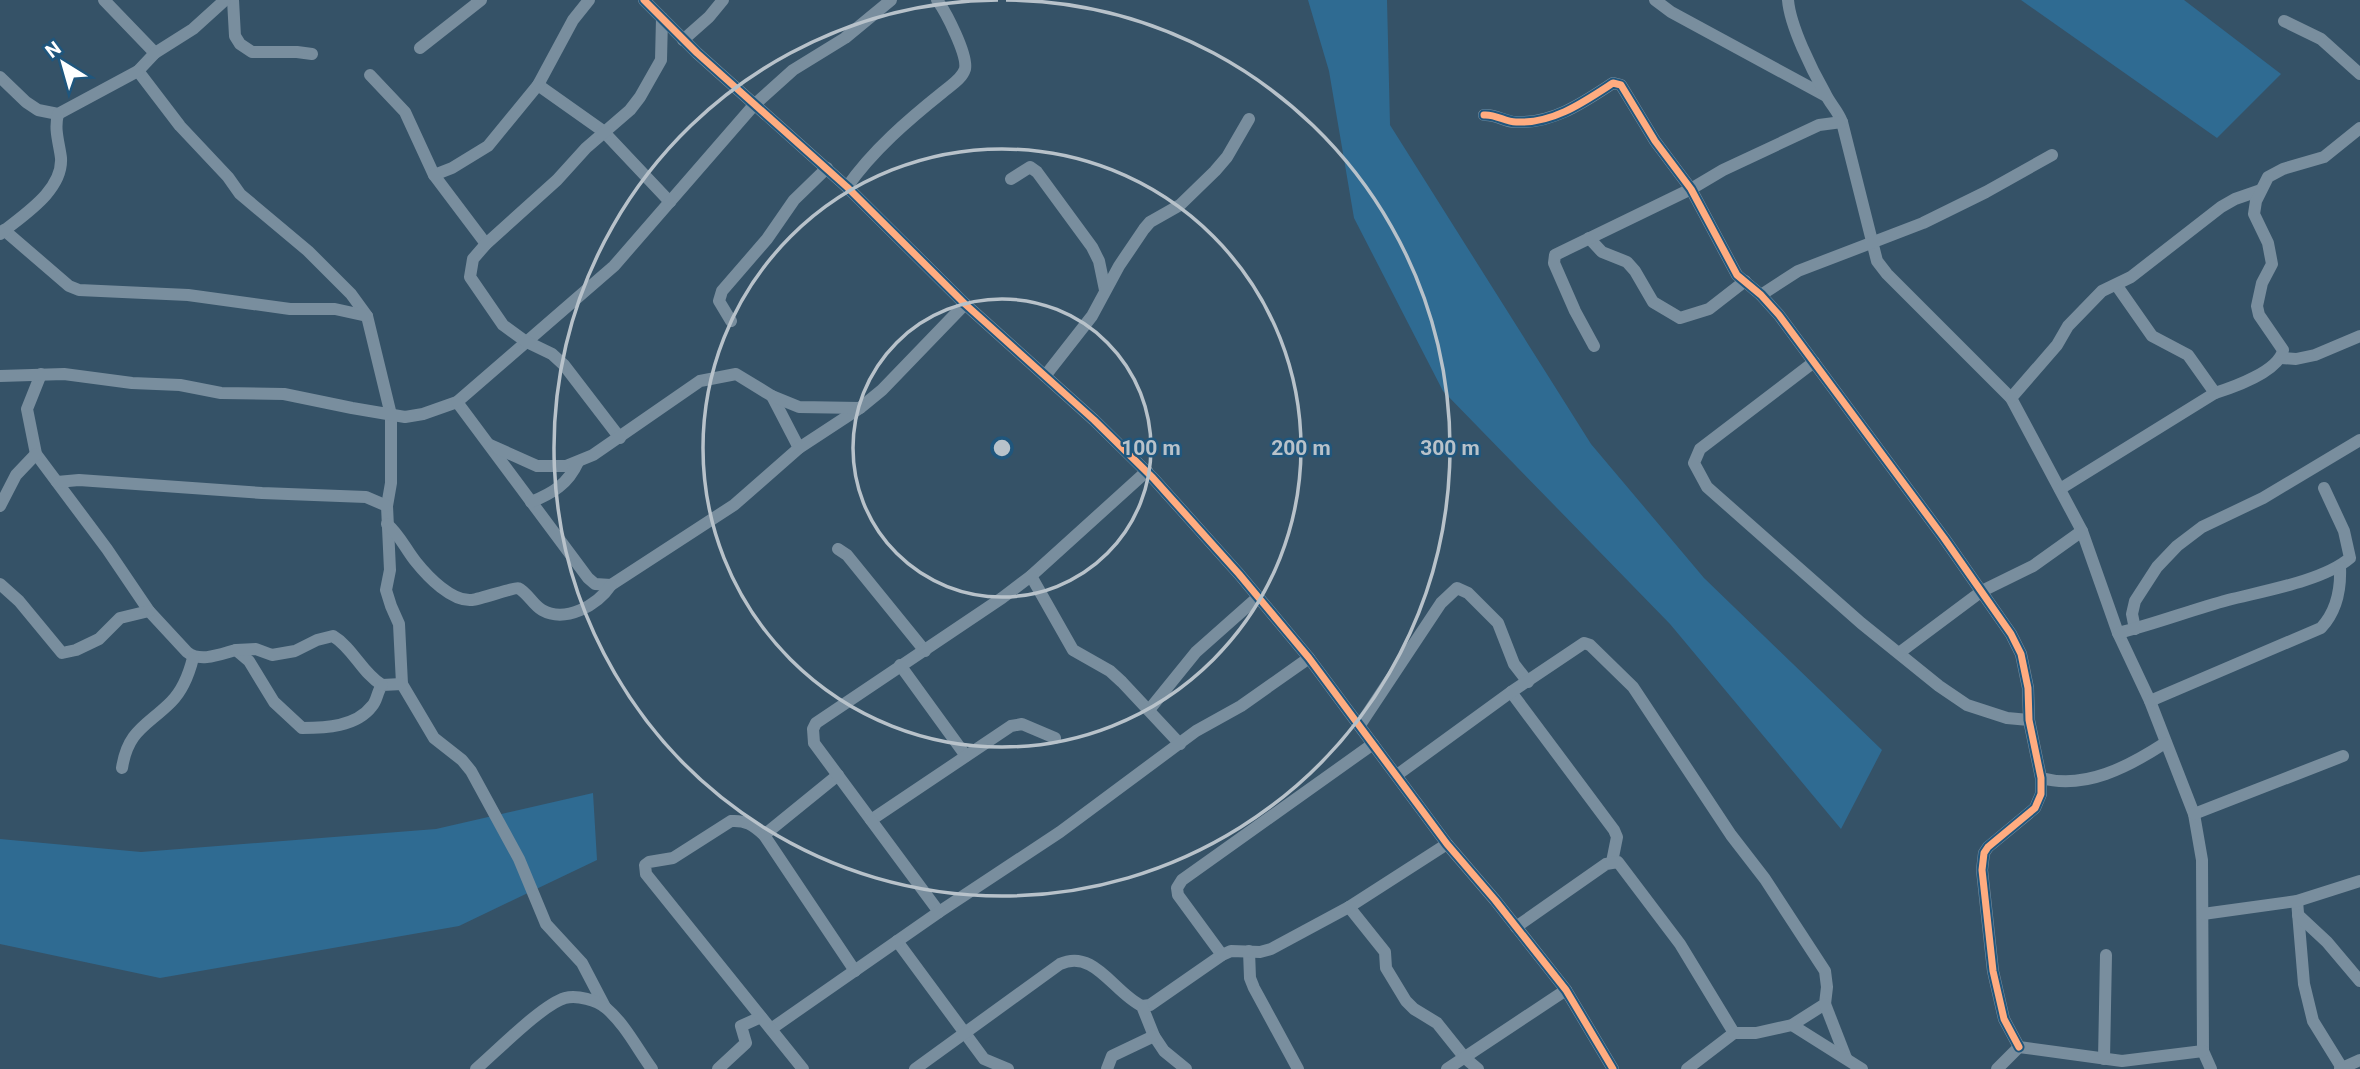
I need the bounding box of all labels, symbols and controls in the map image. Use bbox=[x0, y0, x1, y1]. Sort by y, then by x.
north arrow bbox=[28, 28, 98, 98]
text: N bbox=[41, 37, 65, 63]
centre of rings bbox=[990, 436, 1014, 460]
text: 100 m bbox=[1121, 436, 1181, 460]
text: 200 m bbox=[1271, 436, 1331, 460]
text: 300 m bbox=[1420, 436, 1480, 460]

